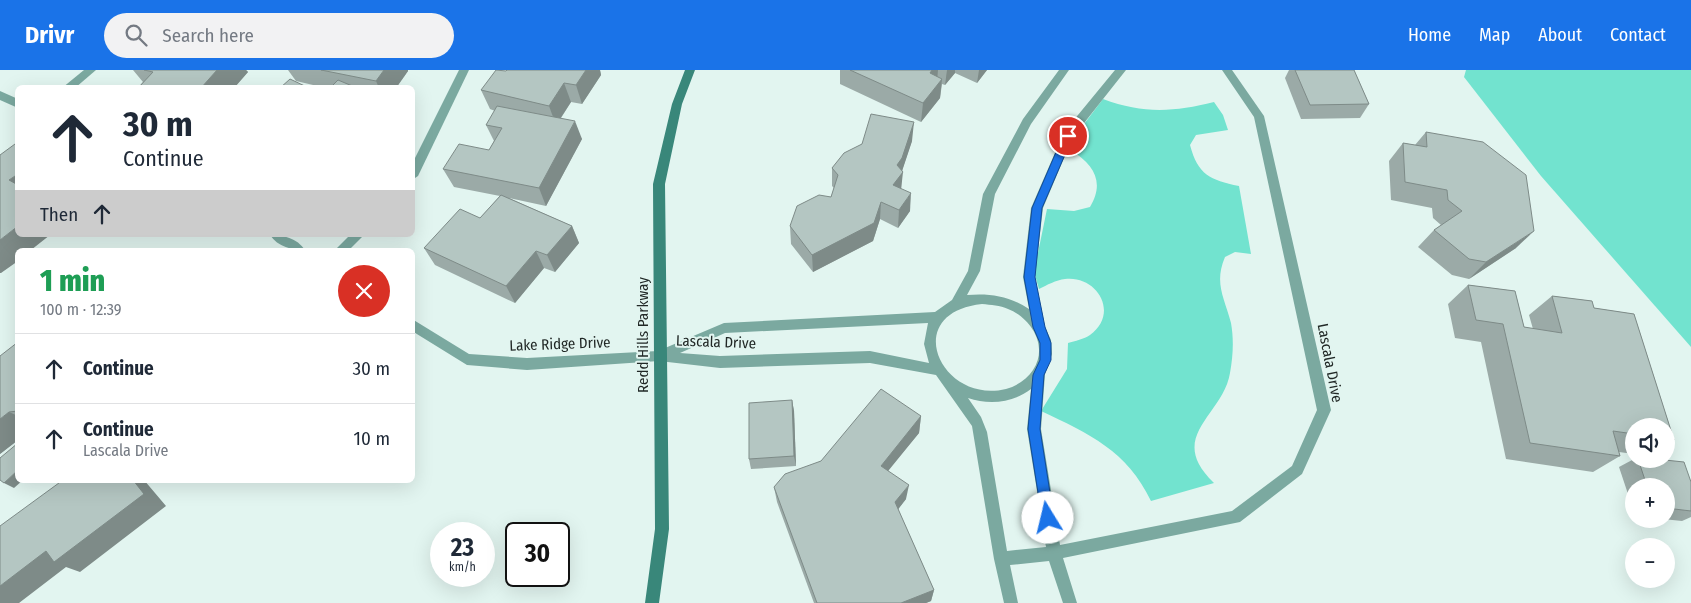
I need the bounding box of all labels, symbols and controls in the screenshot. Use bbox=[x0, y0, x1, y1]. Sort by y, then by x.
search box bbox=[104, 13, 454, 58]
text: Drivr bbox=[25, 21, 74, 49]
icon: search bbox=[122, 21, 150, 49]
text: Search here bbox=[162, 24, 254, 47]
text: Home bbox=[1408, 24, 1451, 46]
text: Map bbox=[1479, 24, 1510, 46]
text: About bbox=[1538, 24, 1582, 46]
text: Contact bbox=[1610, 24, 1666, 46]
text: 30 m bbox=[123, 103, 193, 145]
icon: ahead bbox=[40, 105, 105, 170]
pin bbox=[1047, 115, 1089, 157]
icon: arrive bbox=[1054, 122, 1082, 150]
text: Continue bbox=[123, 145, 204, 172]
icon: ahead bbox=[88, 200, 116, 228]
text: Then bbox=[40, 203, 78, 226]
text: 1 min bbox=[40, 263, 105, 299]
button: close bbox=[338, 265, 390, 317]
street label: Redd Hills Parkway bbox=[634, 277, 652, 393]
text: 100 m · 12:39 bbox=[40, 300, 122, 319]
street label: Lascala Drive bbox=[1314, 322, 1346, 404]
street label: Lascala Drive bbox=[676, 332, 756, 352]
street label: Lake Ridge Drive bbox=[509, 333, 611, 355]
icon: ahead bbox=[40, 355, 68, 383]
text: Continue bbox=[83, 357, 154, 380]
text: 30 m bbox=[352, 357, 390, 380]
text: Continue bbox=[83, 418, 154, 441]
map controls bbox=[1625, 418, 1675, 588]
button: sound bbox=[1625, 418, 1675, 468]
icon: ahead bbox=[40, 425, 68, 453]
text: 10 m bbox=[354, 427, 390, 450]
text: Lascala Drive bbox=[83, 441, 169, 460]
button: + bbox=[1625, 478, 1675, 528]
position arrow bbox=[1021, 491, 1073, 543]
speed limit sign: 30 bbox=[505, 522, 570, 587]
text: 23 bbox=[451, 533, 474, 563]
button: − bbox=[1625, 538, 1675, 588]
text: km/h bbox=[449, 560, 476, 574]

